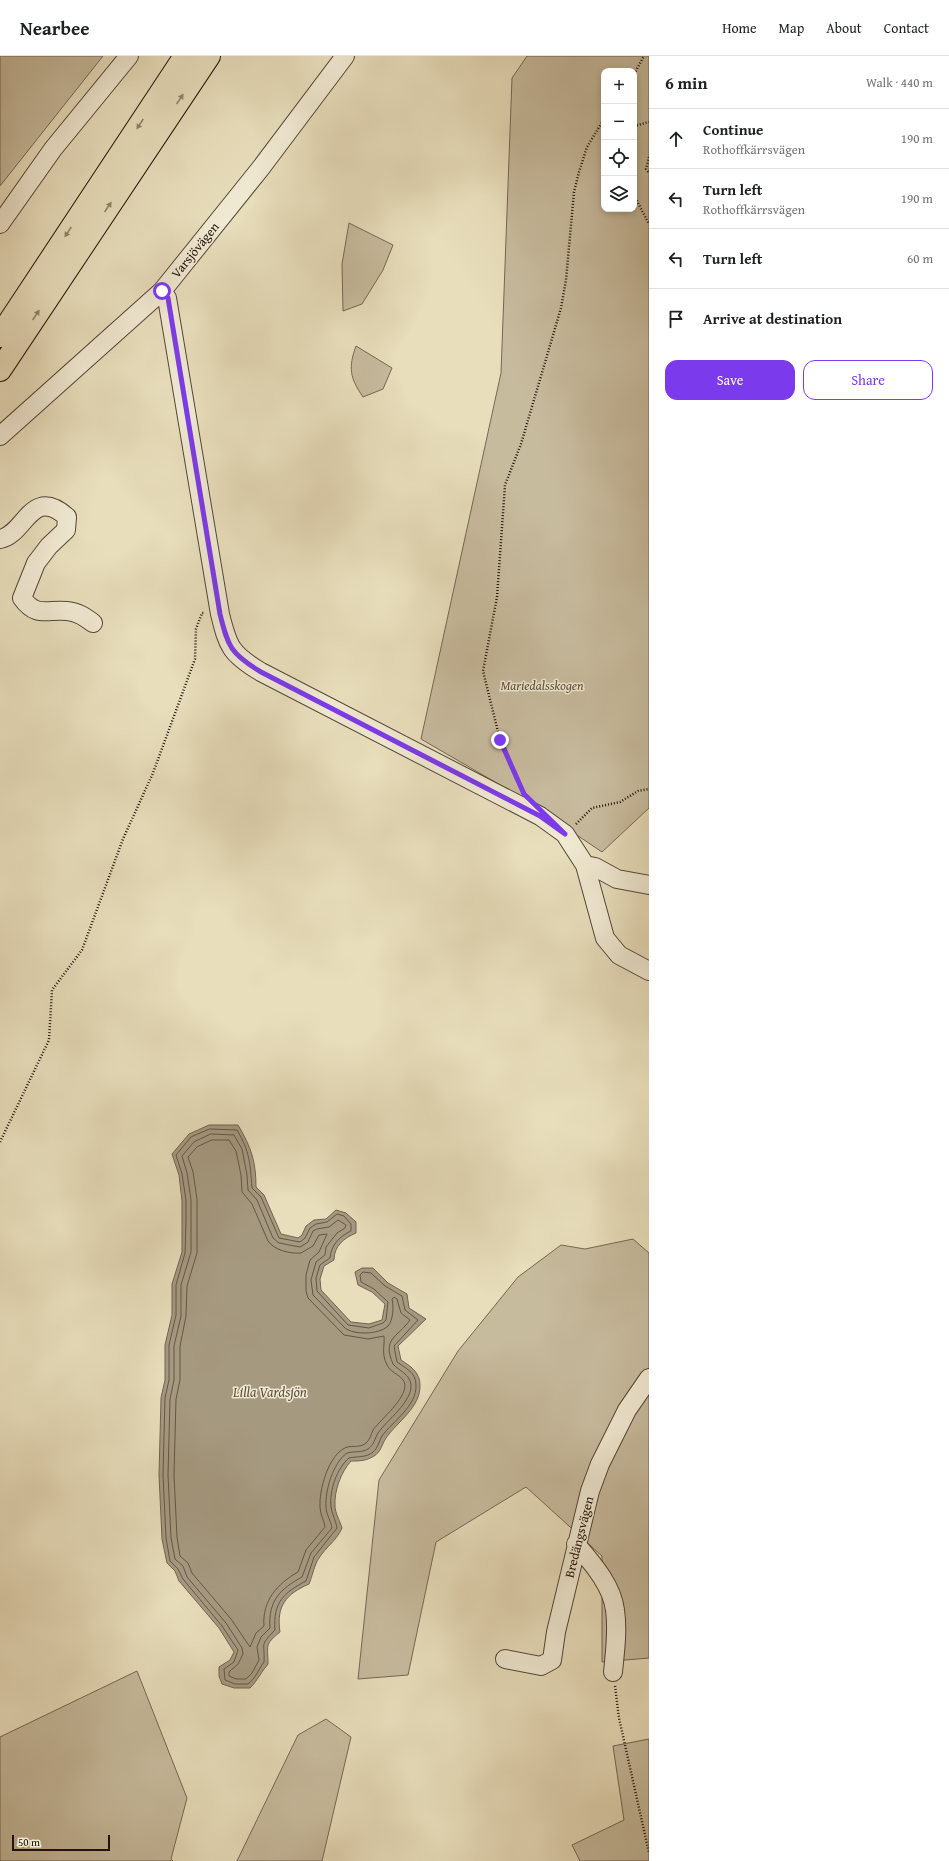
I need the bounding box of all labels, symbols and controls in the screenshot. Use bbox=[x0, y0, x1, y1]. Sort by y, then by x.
text: Nearbee bbox=[20, 14, 90, 42]
text: Home bbox=[722, 18, 757, 38]
text: Map bbox=[779, 18, 804, 38]
text: About bbox=[826, 18, 862, 38]
text: Contact bbox=[884, 18, 929, 38]
map controls bbox=[601, 68, 637, 212]
button: + bbox=[601, 68, 637, 104]
text: 6 min bbox=[665, 70, 707, 95]
text: Walk · 440 m bbox=[866, 73, 933, 92]
one-way arrow bbox=[176, 94, 184, 104]
button: − bbox=[601, 104, 637, 140]
one-way arrow bbox=[136, 118, 144, 129]
text: Continue bbox=[703, 119, 764, 140]
icon: ahead bbox=[665, 128, 687, 150]
text: 190 m bbox=[901, 129, 933, 148]
button: locate bbox=[601, 140, 637, 176]
text: Rothoffkärrsvägen bbox=[703, 140, 805, 159]
button: layers bbox=[601, 176, 637, 212]
text: Turn left bbox=[703, 179, 762, 200]
icon: left bbox=[665, 188, 687, 210]
text: 190 m bbox=[901, 189, 933, 208]
text: Rothoffkärrsvägen bbox=[703, 200, 805, 219]
one-way arrow bbox=[104, 202, 112, 212]
street label: Varsjövägen bbox=[167, 217, 224, 282]
one-way arrow bbox=[64, 227, 72, 237]
icon: left bbox=[665, 248, 687, 270]
text: Turn left bbox=[703, 248, 762, 269]
text: 60 m bbox=[907, 249, 933, 268]
route start bbox=[153, 282, 171, 300]
icon: arrive bbox=[665, 308, 687, 330]
text: Arrive at destination bbox=[703, 308, 842, 329]
one-way arrow bbox=[32, 310, 39, 321]
button: Save bbox=[665, 360, 795, 400]
button: Share bbox=[803, 360, 933, 400]
park label: Mariedalsskogen bbox=[500, 676, 584, 695]
route end bbox=[491, 731, 509, 749]
water label: Lilla Vardsjön bbox=[232, 1382, 307, 1402]
street label: Bredängsvägen bbox=[560, 1494, 598, 1580]
scale bar bbox=[12, 1833, 110, 1852]
text: 50 m bbox=[18, 1834, 40, 1850]

